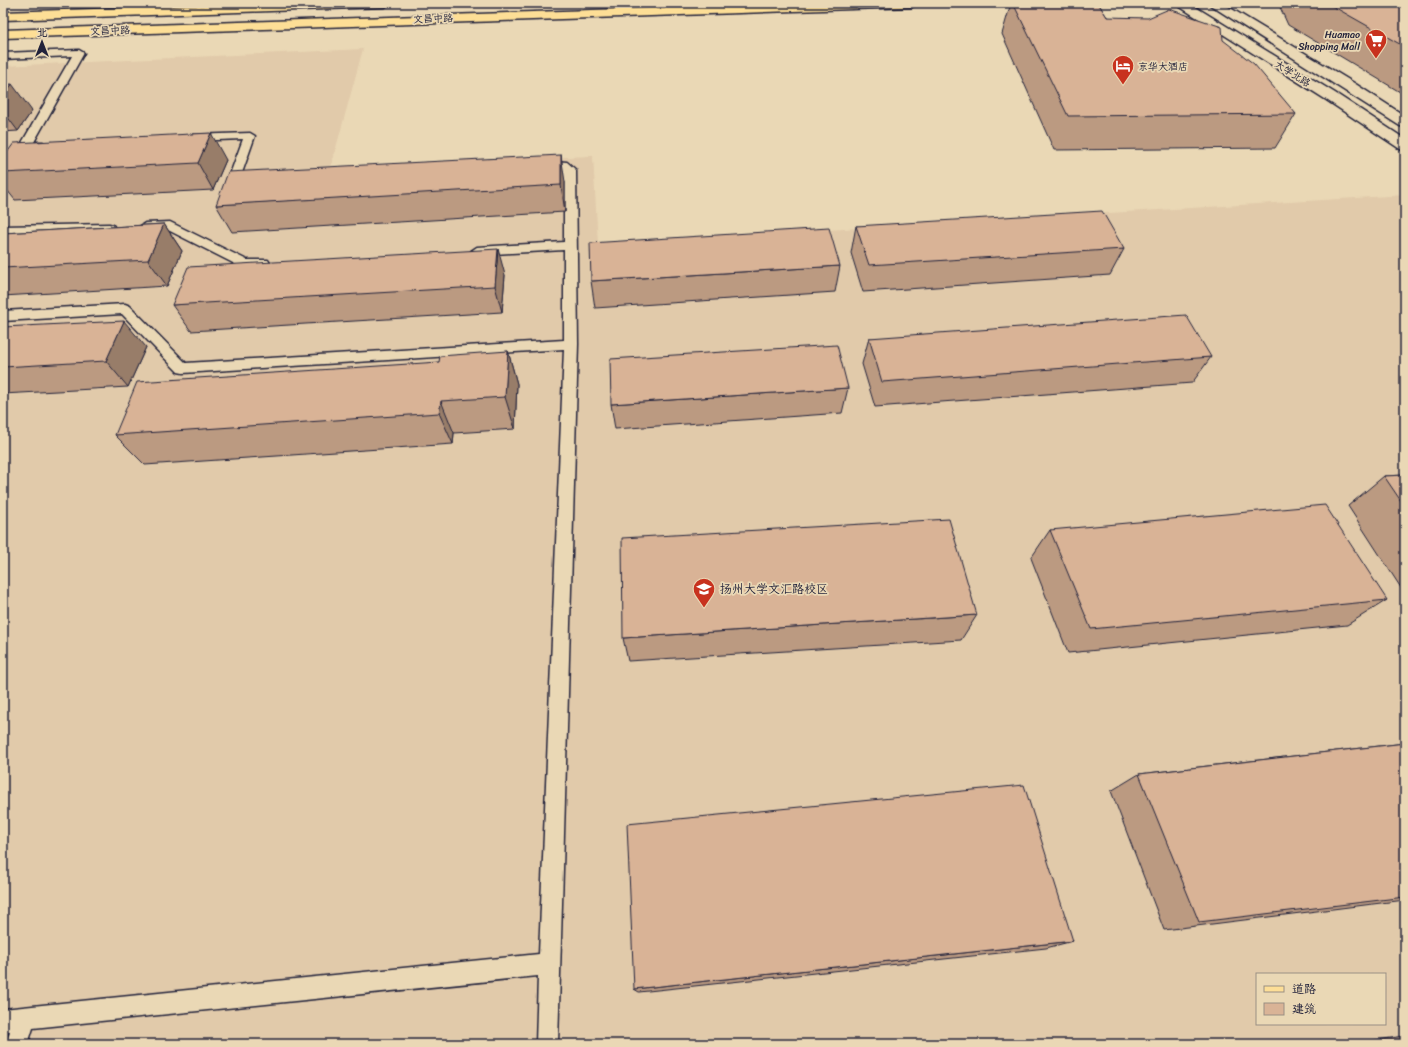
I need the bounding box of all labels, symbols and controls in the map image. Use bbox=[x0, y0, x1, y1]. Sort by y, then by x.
street label: 文昌中路 bbox=[413, 9, 453, 29]
street label: 文昌中路 bbox=[90, 21, 130, 41]
north arrow bbox=[22, 22, 62, 62]
text: 北 bbox=[37, 23, 48, 42]
place label: Huamao Shopping Mall bbox=[1298, 26, 1361, 56]
supermarket icon: Huamao Shopping Mall bbox=[1363, 27, 1389, 60]
hotel icon: 京华大酒店 bbox=[1110, 53, 1136, 86]
street label: 大学北路 bbox=[1271, 56, 1314, 92]
place label: 京华大酒店 bbox=[1138, 58, 1188, 76]
school or university icon: 扬州大学文汇路校区 bbox=[691, 576, 717, 609]
place label: 扬州大学文汇路校区 bbox=[720, 578, 828, 600]
legend bbox=[1256, 973, 1386, 1025]
text: 道路 bbox=[1292, 978, 1316, 1000]
text: 建筑 bbox=[1292, 998, 1316, 1020]

